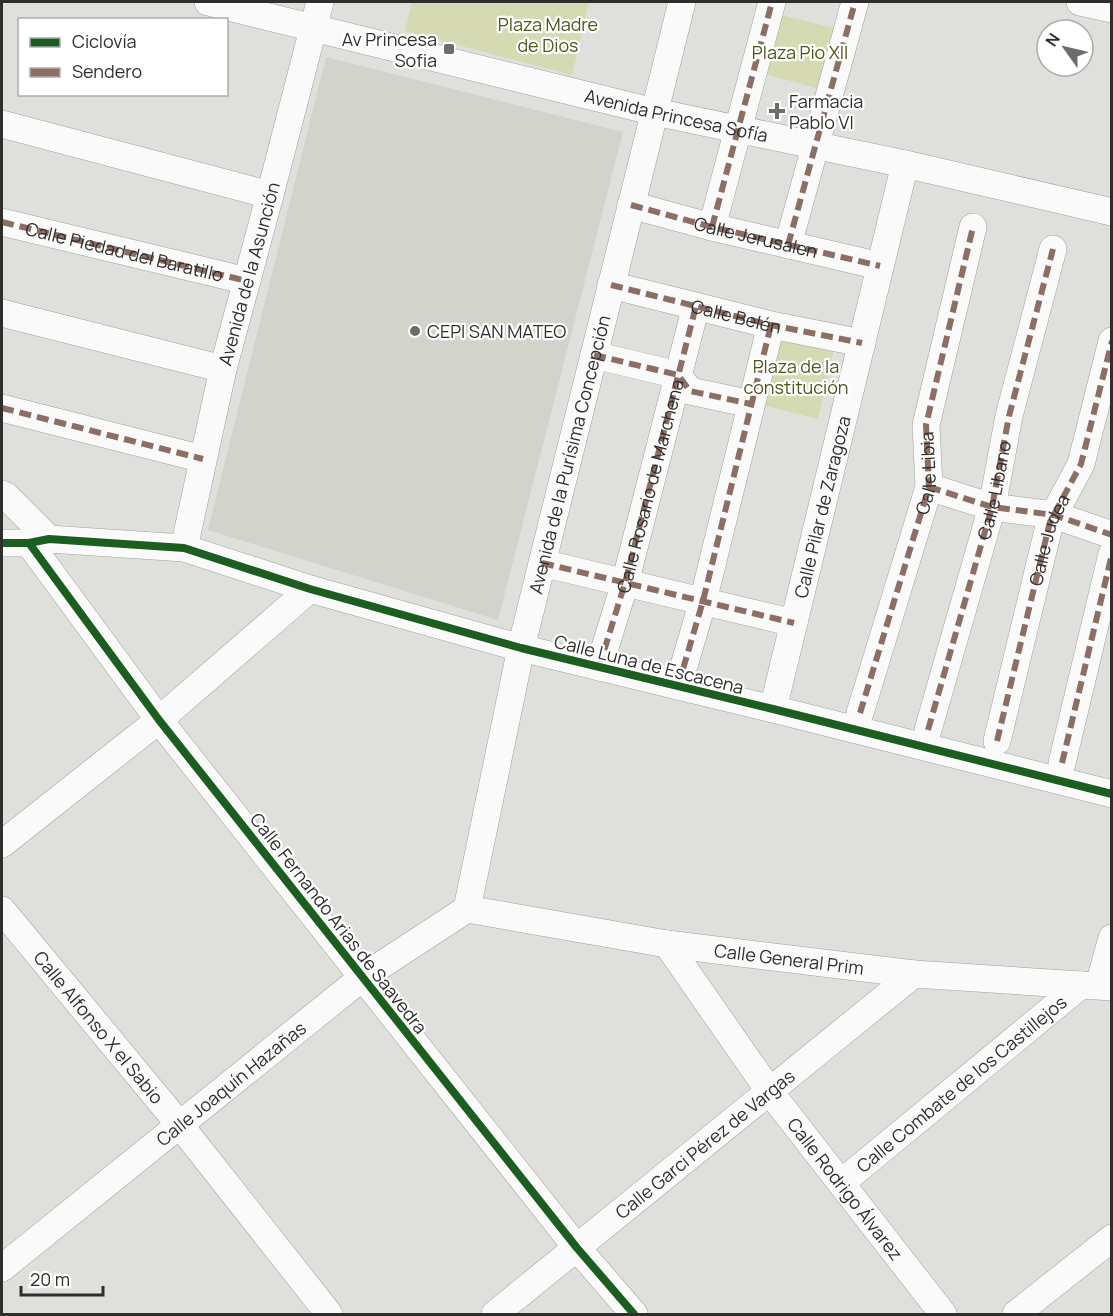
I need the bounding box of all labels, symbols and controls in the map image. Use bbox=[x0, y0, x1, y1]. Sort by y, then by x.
park label: Plaza Madre de Dios bbox=[498, 12, 598, 57]
legend bbox=[18, 18, 228, 96]
north arrow bbox=[1035, 18, 1095, 78]
place label: Av Princesa Sofia bbox=[342, 27, 437, 72]
text: Ciclovía bbox=[72, 29, 137, 53]
text: N bbox=[1040, 29, 1065, 51]
park label: Plaza Pio XII bbox=[752, 40, 848, 64]
marker: Av Princesa Sofia bbox=[442, 42, 456, 56]
text: Sendero bbox=[72, 59, 142, 83]
street label: Avenida Princesa Sofía bbox=[582, 83, 770, 147]
place label: Farmacia Pablo VI bbox=[789, 89, 863, 134]
marker: Farmacia Pablo VI bbox=[770, 104, 784, 118]
street label: Avenida de la Asunción bbox=[213, 179, 285, 368]
street label: Calle Jerusalen bbox=[691, 211, 820, 263]
street label: Calle Piedad del Baratillo bbox=[23, 216, 226, 287]
street label: Calle Belén bbox=[689, 293, 783, 339]
street label: Avenida de la Purísima Concepción bbox=[523, 313, 616, 596]
place label: CEPI SAN MATEO bbox=[427, 319, 566, 343]
marker: CEPI SAN MATEO bbox=[408, 324, 422, 338]
park label: Plaza de la constitución bbox=[743, 354, 849, 399]
street label: Calle Rosario de Marchena bbox=[611, 377, 689, 596]
street label: Calle Pilar de Zaragoza bbox=[788, 413, 856, 600]
street label: Calle Libia bbox=[909, 431, 941, 517]
street label: Calle Libano bbox=[971, 439, 1016, 542]
street label: Calle Judea bbox=[1023, 490, 1075, 588]
street label: Calle Luna de Escacena bbox=[552, 629, 746, 699]
street label: Calle Fernando Arias de Saavedra bbox=[245, 808, 433, 1038]
street label: Calle General Prim bbox=[713, 938, 865, 980]
street label: Calle Alfonso X el Sabio bbox=[29, 946, 169, 1109]
street label: Calle Combate de los Castillejos bbox=[851, 990, 1071, 1178]
street label: Calle Joaquín Hazañas bbox=[151, 1016, 311, 1151]
street label: Calle Garci Pérez de Vargas bbox=[610, 1064, 799, 1224]
street label: Calle Rodrigo Álvarez bbox=[782, 1113, 908, 1265]
scale bar bbox=[21, 1259, 104, 1297]
text: 20 m bbox=[30, 1267, 70, 1291]

